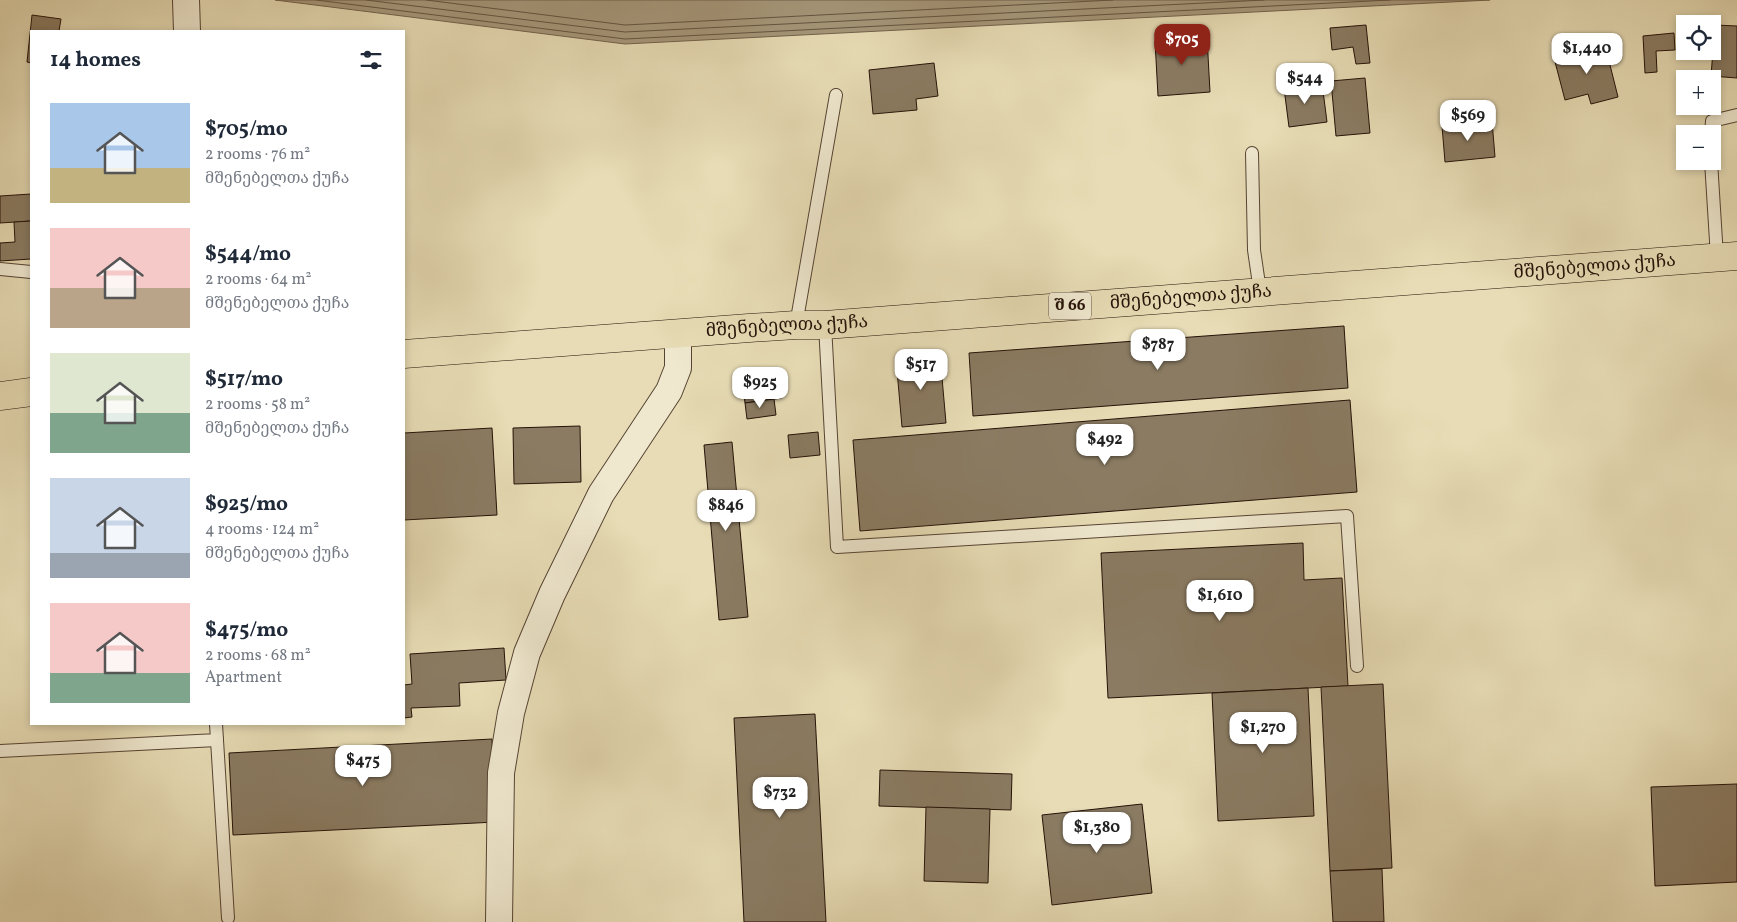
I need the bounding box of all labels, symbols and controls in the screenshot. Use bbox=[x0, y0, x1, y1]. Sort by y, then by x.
map controls bbox=[1676, 15, 1721, 170]
button: locate bbox=[1676, 15, 1721, 60]
pin: $705 bbox=[1152, 23, 1212, 66]
text: $705 bbox=[1165, 29, 1199, 51]
pin: $1,440 bbox=[1546, 32, 1628, 75]
text: $1,440 bbox=[1563, 38, 1611, 60]
text: 14 homes bbox=[50, 46, 141, 75]
icon: filters bbox=[357, 46, 385, 74]
pin: $544 bbox=[1275, 62, 1335, 105]
text: $544 bbox=[1287, 68, 1323, 90]
button: + bbox=[1676, 70, 1721, 115]
pin: $569 bbox=[1438, 100, 1498, 142]
text: $569 bbox=[1451, 105, 1485, 127]
text: $705/mo bbox=[205, 115, 288, 144]
icon: home bbox=[90, 123, 150, 183]
button: − bbox=[1676, 125, 1721, 170]
text: 2 rooms · 76 m² bbox=[205, 144, 310, 166]
text: მშენებელთა ქუჩა bbox=[205, 168, 349, 190]
text: $544/mo bbox=[205, 240, 291, 269]
icon: home bbox=[90, 248, 150, 308]
street label: მშენებელთა ქუჩა bbox=[1513, 248, 1677, 285]
text: 2 rooms · 64 m² bbox=[205, 269, 312, 291]
street label: მშენებელთა ქუჩა bbox=[1109, 279, 1273, 316]
road number: შ 66 bbox=[1049, 292, 1091, 320]
text: მშენებელთა ქუჩა bbox=[205, 293, 349, 315]
street label: მშენებელთა ქუჩა bbox=[705, 309, 869, 344]
pin: $787 bbox=[1128, 328, 1188, 371]
text: $787 bbox=[1142, 334, 1174, 356]
pin: $517 bbox=[891, 348, 951, 391]
text: $517 bbox=[906, 354, 936, 376]
text: $517/mo bbox=[205, 365, 283, 394]
pin: $925 bbox=[730, 366, 790, 409]
text: $925 bbox=[743, 372, 777, 394]
icon: home bbox=[90, 373, 150, 433]
text: 2 rooms · 58 m² bbox=[205, 394, 310, 416]
text: მშენებელთა ქუჩა bbox=[205, 418, 349, 440]
pin: $492 bbox=[1075, 424, 1135, 466]
text: $492 bbox=[1087, 429, 1123, 451]
text: $925/mo bbox=[205, 490, 288, 519]
pin: $846 bbox=[696, 490, 756, 532]
text: $846 bbox=[708, 495, 744, 517]
icon: home bbox=[90, 498, 150, 558]
text: 4 rooms · 124 m² bbox=[205, 519, 319, 541]
text: მშენებელთა ქუჩა bbox=[205, 543, 349, 565]
pin: $1,610 bbox=[1179, 580, 1261, 622]
text: $1,610 bbox=[1197, 585, 1243, 607]
text: $475/mo bbox=[205, 616, 288, 645]
icon: home bbox=[90, 623, 150, 683]
text: 2 rooms · 68 m² bbox=[205, 645, 311, 667]
text: Apartment bbox=[205, 667, 282, 689]
pin: $1,270 bbox=[1222, 712, 1304, 754]
text: $1,270 bbox=[1240, 717, 1286, 739]
pin: $475 bbox=[333, 744, 393, 787]
text: $475 bbox=[346, 750, 380, 772]
pin: $732 bbox=[750, 776, 810, 819]
text: $732 bbox=[764, 782, 796, 804]
pin: $1,380 bbox=[1056, 812, 1138, 854]
text: $1,380 bbox=[1074, 817, 1120, 839]

